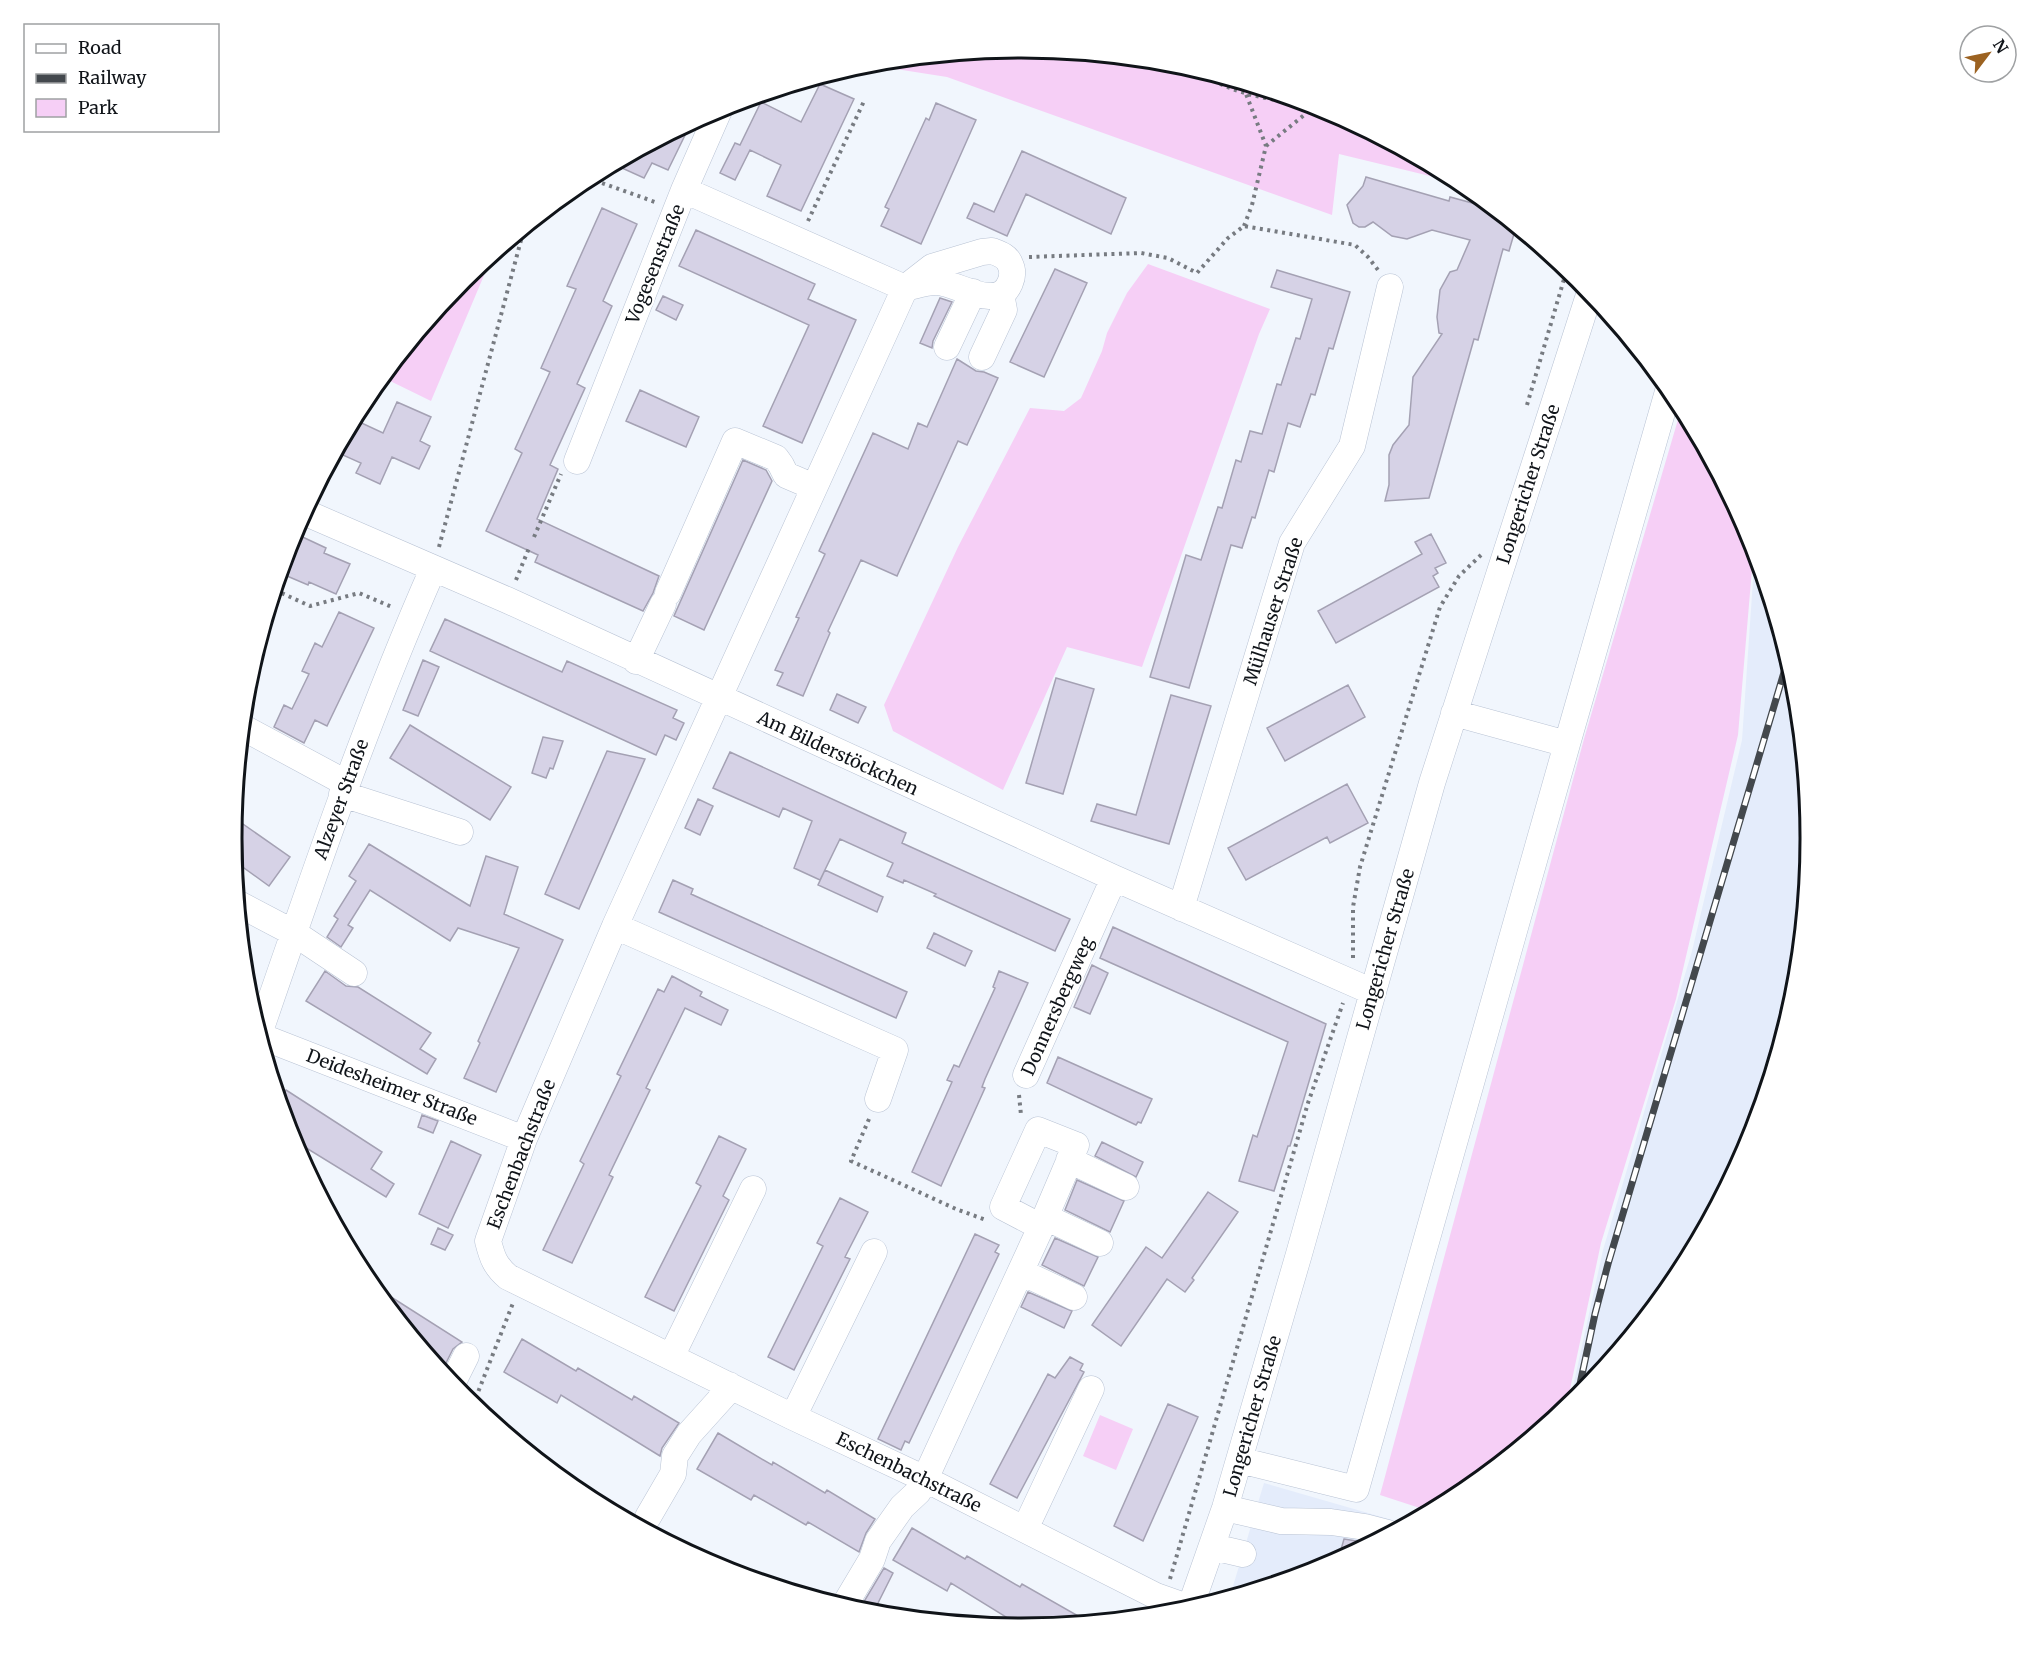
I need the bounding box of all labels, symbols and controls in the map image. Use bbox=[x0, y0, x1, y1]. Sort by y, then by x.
legend bbox=[24, 24, 219, 132]
north arrow bbox=[1958, 24, 2018, 84]
text: N bbox=[1989, 35, 2013, 57]
text: Road bbox=[78, 36, 122, 59]
text: Railway bbox=[78, 66, 147, 89]
text: Park bbox=[78, 96, 119, 119]
street label: Vogesenstraße bbox=[620, 201, 689, 328]
street label: Longericher Straße bbox=[1491, 401, 1565, 567]
street label: Mülhauser Straße bbox=[1238, 534, 1308, 688]
street label: Am Bilderstöckchen bbox=[753, 705, 922, 800]
street label: Alzeyer Straße bbox=[308, 736, 373, 863]
street label: Longericher Straße bbox=[1351, 866, 1419, 1032]
street label: Donnersbergweg bbox=[1016, 933, 1098, 1079]
street label: Deidesheimer Straße bbox=[303, 1044, 481, 1130]
street label: Eschenbachstraße bbox=[482, 1076, 560, 1232]
street label: Longericher Straße bbox=[1218, 1333, 1286, 1499]
street label: Eschenbachstraße bbox=[833, 1427, 985, 1517]

